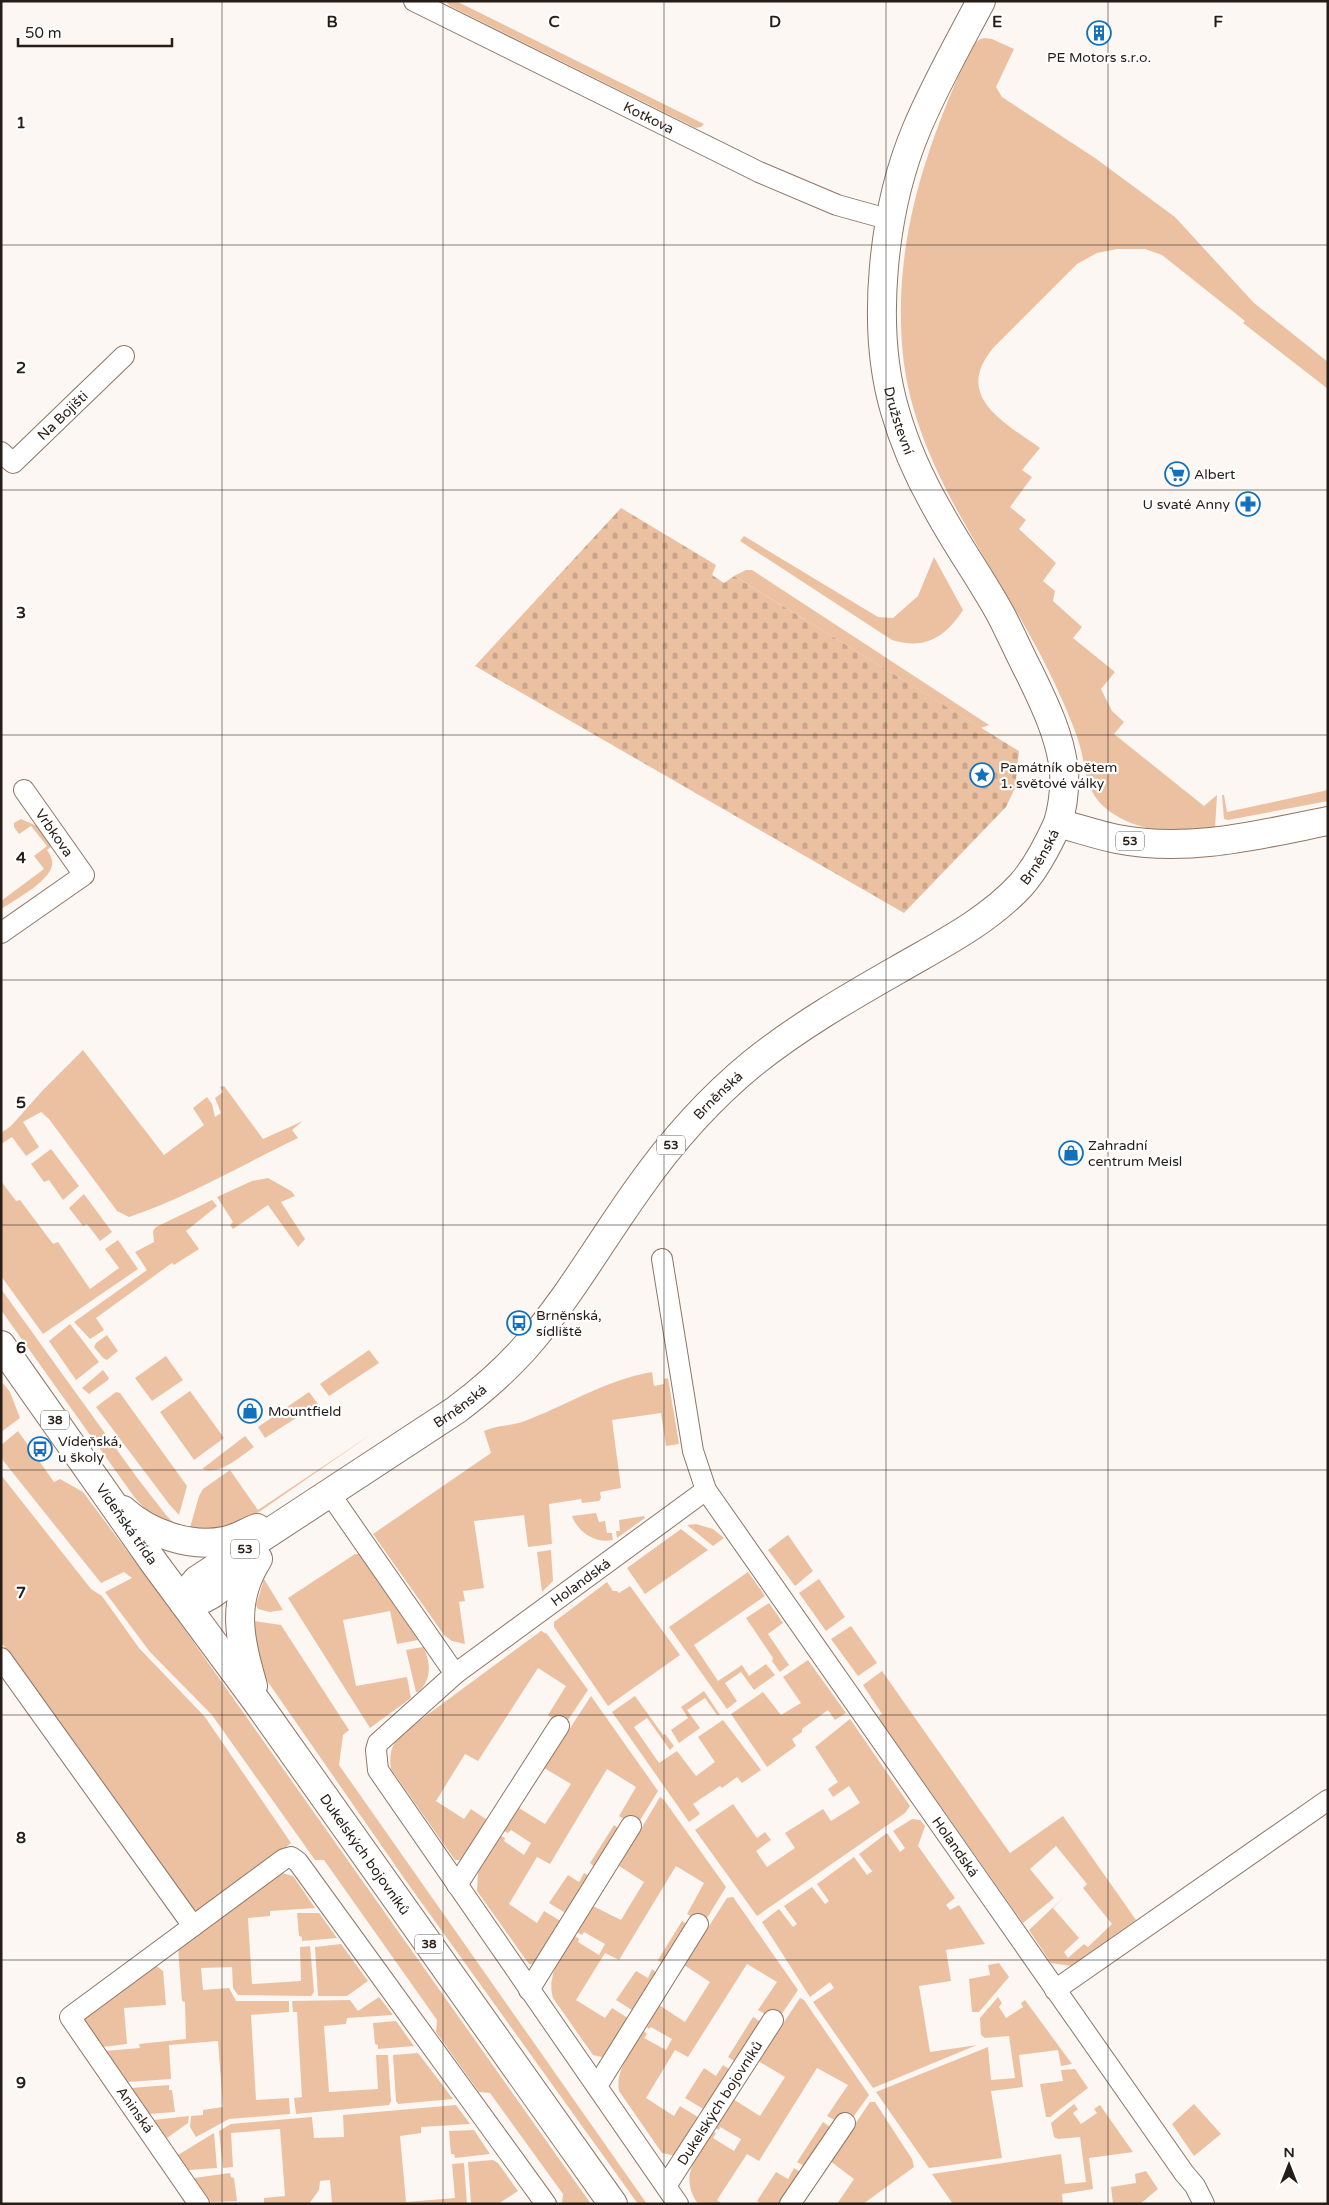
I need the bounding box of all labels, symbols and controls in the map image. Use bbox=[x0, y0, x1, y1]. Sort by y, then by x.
text: B bbox=[326, 12, 338, 32]
text: C bbox=[548, 12, 560, 32]
text: D bbox=[769, 12, 781, 32]
text: E bbox=[992, 12, 1002, 32]
text: F bbox=[1213, 12, 1223, 32]
scale bar bbox=[18, 15, 171, 47]
building icon: PE Motors s.r.o. bbox=[1086, 20, 1112, 46]
text: 50 m bbox=[25, 24, 62, 42]
place label: PE Motors s.r.o. bbox=[1047, 49, 1151, 66]
street label: Kotkova bbox=[621, 98, 677, 137]
text: 1 bbox=[16, 113, 26, 133]
text: 2 bbox=[16, 358, 26, 378]
street label: Družstevní bbox=[881, 385, 918, 457]
street label: Na Bojišti bbox=[34, 387, 91, 443]
supermarket icon: Albert bbox=[1164, 461, 1190, 487]
place label: Albert bbox=[1194, 466, 1236, 483]
pharmacy icon: U svaté Anny bbox=[1235, 491, 1261, 517]
place label: U svaté Anny bbox=[1142, 496, 1230, 513]
text: 3 bbox=[16, 603, 26, 623]
place label: Památník obětem 1. světové války bbox=[1000, 759, 1117, 792]
place icon: Památník obětem 1. světové války bbox=[969, 762, 995, 788]
street label: Vrbkova bbox=[31, 806, 77, 860]
street label: Brněnská bbox=[1016, 826, 1063, 888]
road number: 53 bbox=[1116, 831, 1144, 850]
text: 4 bbox=[16, 848, 26, 868]
street label: Brněnská bbox=[690, 1067, 746, 1123]
text: 5 bbox=[16, 1093, 26, 1113]
road number: 53 bbox=[657, 1136, 685, 1154]
place label: Zahradní centrum Meisl bbox=[1088, 1137, 1182, 1170]
shop icon: Zahradní centrum Meisl bbox=[1058, 1140, 1084, 1166]
place label: Brněnská, sídliště bbox=[536, 1307, 602, 1340]
bus stop icon: Brněnská, sídliště bbox=[506, 1310, 532, 1336]
text: 6 bbox=[16, 1338, 26, 1358]
street label: Brněnská bbox=[430, 1381, 490, 1431]
shop icon: Mountfield bbox=[237, 1398, 263, 1424]
place label: Mountfield bbox=[268, 1403, 341, 1420]
road number: 38 bbox=[41, 1410, 69, 1430]
place label: Vídeňská, u školy bbox=[58, 1433, 122, 1466]
bus stop icon: Vídeňská, u školy bbox=[27, 1436, 53, 1462]
street label: Vídeňská třída bbox=[93, 1480, 161, 1568]
road number: 53 bbox=[231, 1540, 259, 1558]
street label: Holandská bbox=[547, 1555, 614, 1609]
text: 7 bbox=[16, 1583, 26, 1603]
street label: Dukelských bojovníků bbox=[316, 1790, 414, 1918]
street label: Holandská bbox=[929, 1813, 983, 1880]
text: 8 bbox=[16, 1828, 26, 1848]
road number: 38 bbox=[415, 1935, 443, 1954]
street label: Dukelských bojovníků bbox=[673, 2038, 766, 2168]
text: 9 bbox=[16, 2073, 26, 2093]
street label: Aninská bbox=[113, 2083, 157, 2137]
north arrow bbox=[1264, 2140, 1314, 2190]
text: N bbox=[1283, 2144, 1295, 2161]

